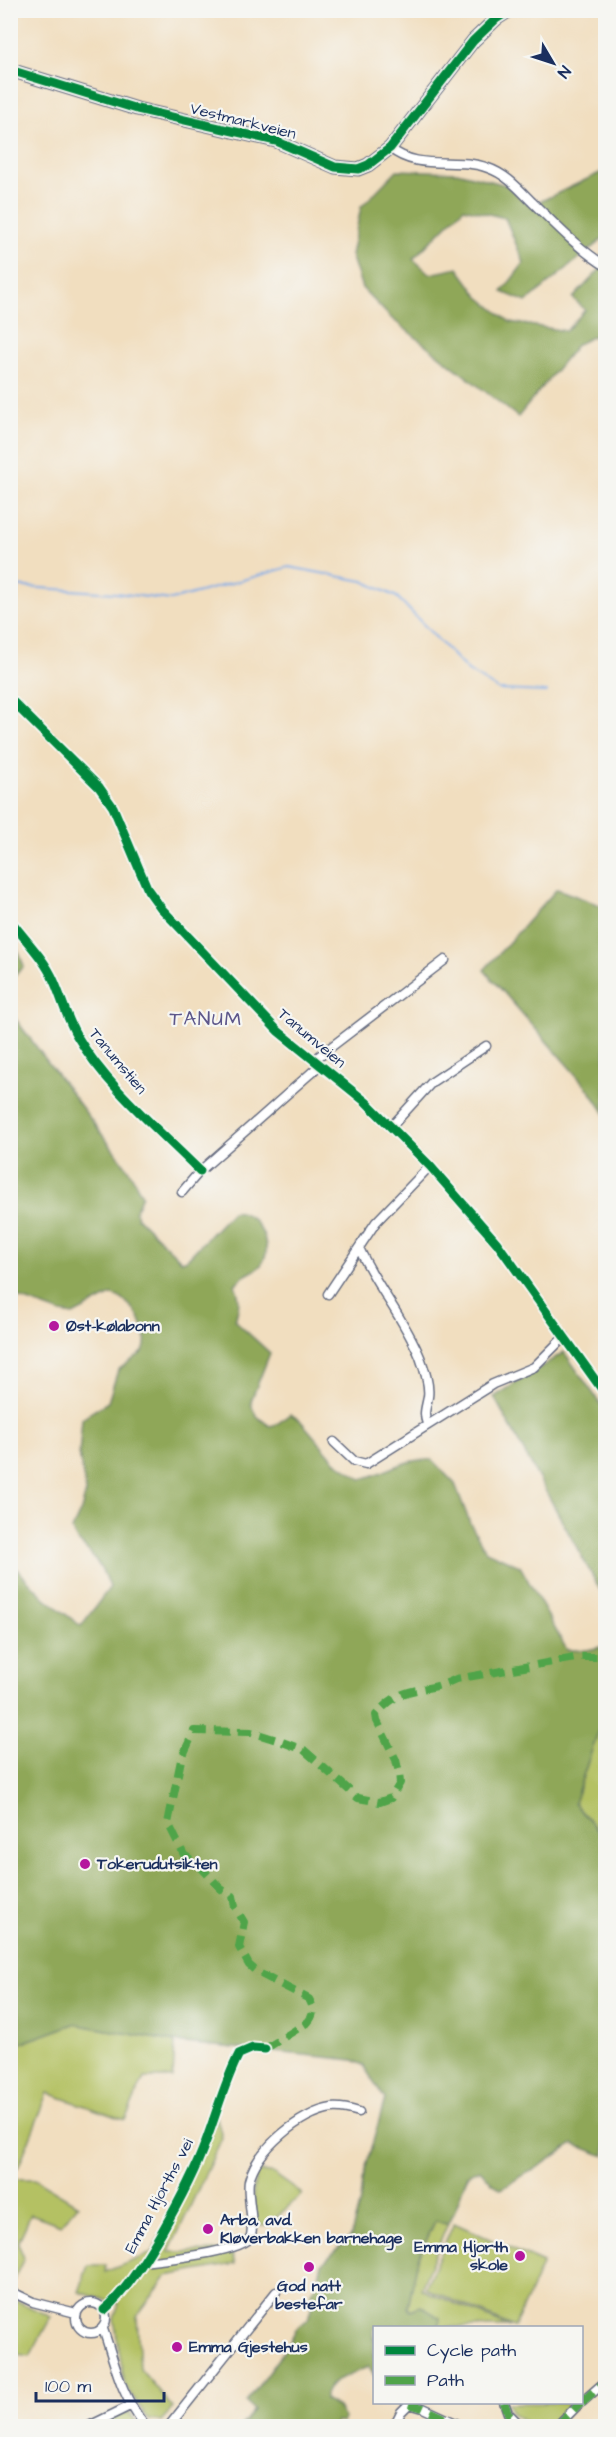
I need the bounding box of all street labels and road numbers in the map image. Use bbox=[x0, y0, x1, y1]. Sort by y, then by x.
street label: Vestmarkveien bbox=[188, 97, 298, 145]
street label: Tanumveien bbox=[273, 1003, 351, 1073]
street label: Tanumstien bbox=[84, 1023, 152, 1099]
street label: Emma Hjorths vei bbox=[119, 2134, 199, 2257]

